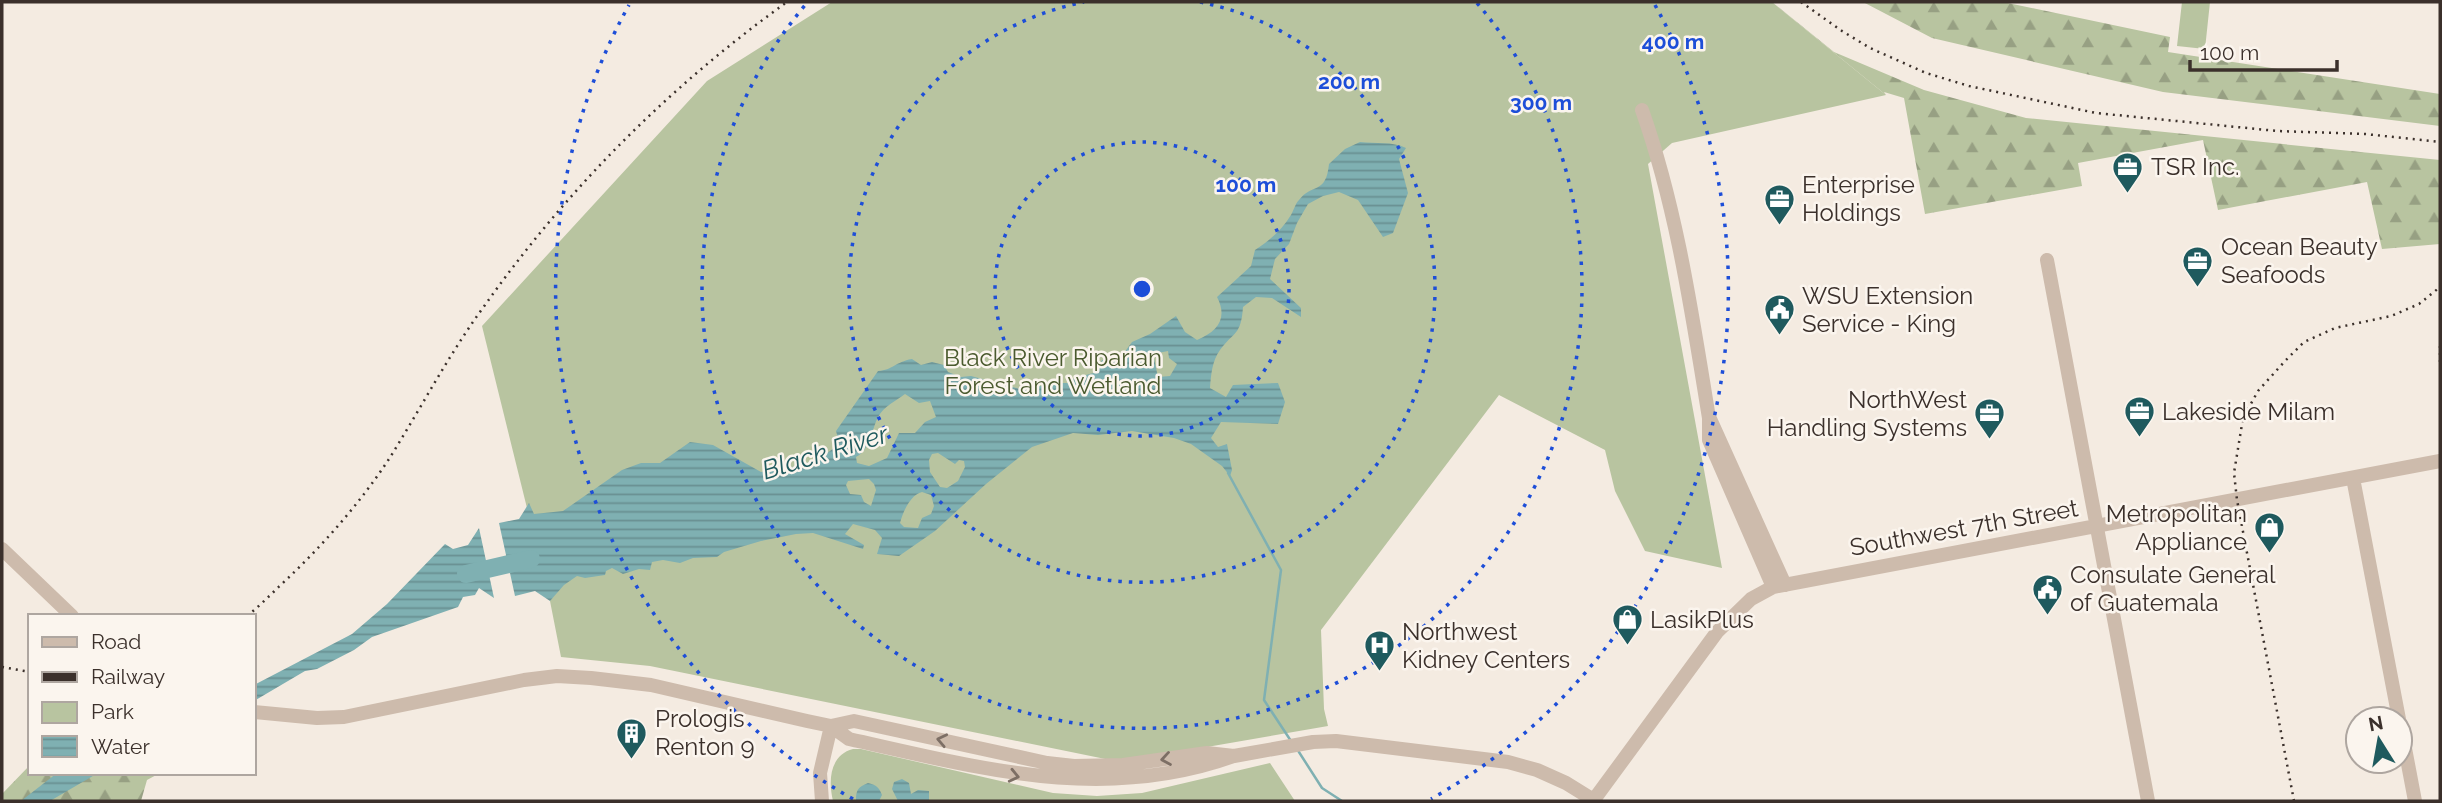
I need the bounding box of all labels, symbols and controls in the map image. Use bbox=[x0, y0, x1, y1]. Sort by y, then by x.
scale bar bbox=[2190, 28, 2337, 72]
text: 400 m bbox=[1642, 29, 1704, 54]
text: 100 m bbox=[2200, 40, 2259, 65]
text: 200 m bbox=[1318, 69, 1380, 94]
text: 300 m bbox=[1510, 90, 1572, 115]
office icon: TSR Inc. bbox=[2111, 150, 2145, 194]
place label: TSR Inc. bbox=[2151, 152, 2240, 181]
place label: Enterprise Holdings bbox=[1802, 170, 1915, 227]
text: 100 m bbox=[1216, 172, 1276, 197]
office icon: Enterprise Holdings bbox=[1762, 182, 1796, 226]
place label: Ocean Beauty Seafoods bbox=[2221, 232, 2378, 289]
office icon: Ocean Beauty Seafoods bbox=[2181, 244, 2215, 288]
centre of rings bbox=[1130, 277, 1154, 301]
place label: WSU Extension Service - King bbox=[1802, 281, 1973, 338]
public building icon: WSU Extension Service - King bbox=[1762, 293, 1796, 337]
park label: Black River Riparian Forest and Wetland bbox=[944, 343, 1162, 400]
place label: NorthWest Handling Systems bbox=[1767, 385, 1967, 442]
office icon: Lakeside Milam bbox=[2122, 395, 2156, 439]
office icon: NorthWest Handling Systems bbox=[1973, 397, 2007, 441]
place label: Lakeside Milam bbox=[2162, 397, 2335, 426]
water label: Black River bbox=[758, 418, 893, 485]
street label: Southwest 7th Street bbox=[1848, 493, 2080, 562]
place label: Metropolitan Appliance bbox=[2106, 499, 2247, 556]
shop icon: Metropolitan Appliance bbox=[2253, 511, 2287, 555]
place label: Consulate General of Guatemala bbox=[2070, 560, 2276, 617]
public building icon: Consulate General of Guatemala bbox=[2030, 572, 2064, 616]
shop icon: LasikPlus bbox=[1610, 603, 1644, 647]
place label: LasikPlus bbox=[1650, 605, 1754, 634]
legend bbox=[28, 614, 256, 775]
place label: Northwest Kidney Centers bbox=[1402, 617, 1570, 674]
text: Road bbox=[91, 629, 141, 654]
hospital icon: Northwest Kidney Centers bbox=[1362, 629, 1396, 673]
text: Railway bbox=[91, 664, 165, 689]
text: Park bbox=[91, 699, 134, 724]
place label: Prologis Renton 9 bbox=[655, 704, 755, 761]
north arrow bbox=[2344, 705, 2414, 775]
text: N bbox=[2367, 711, 2385, 735]
building icon: Prologis Renton 9 bbox=[615, 716, 649, 760]
text: Water bbox=[91, 734, 150, 759]
one-way arrow bbox=[936, 734, 948, 749]
one-way arrow bbox=[1160, 752, 1172, 767]
one-way arrow bbox=[1008, 767, 1020, 782]

